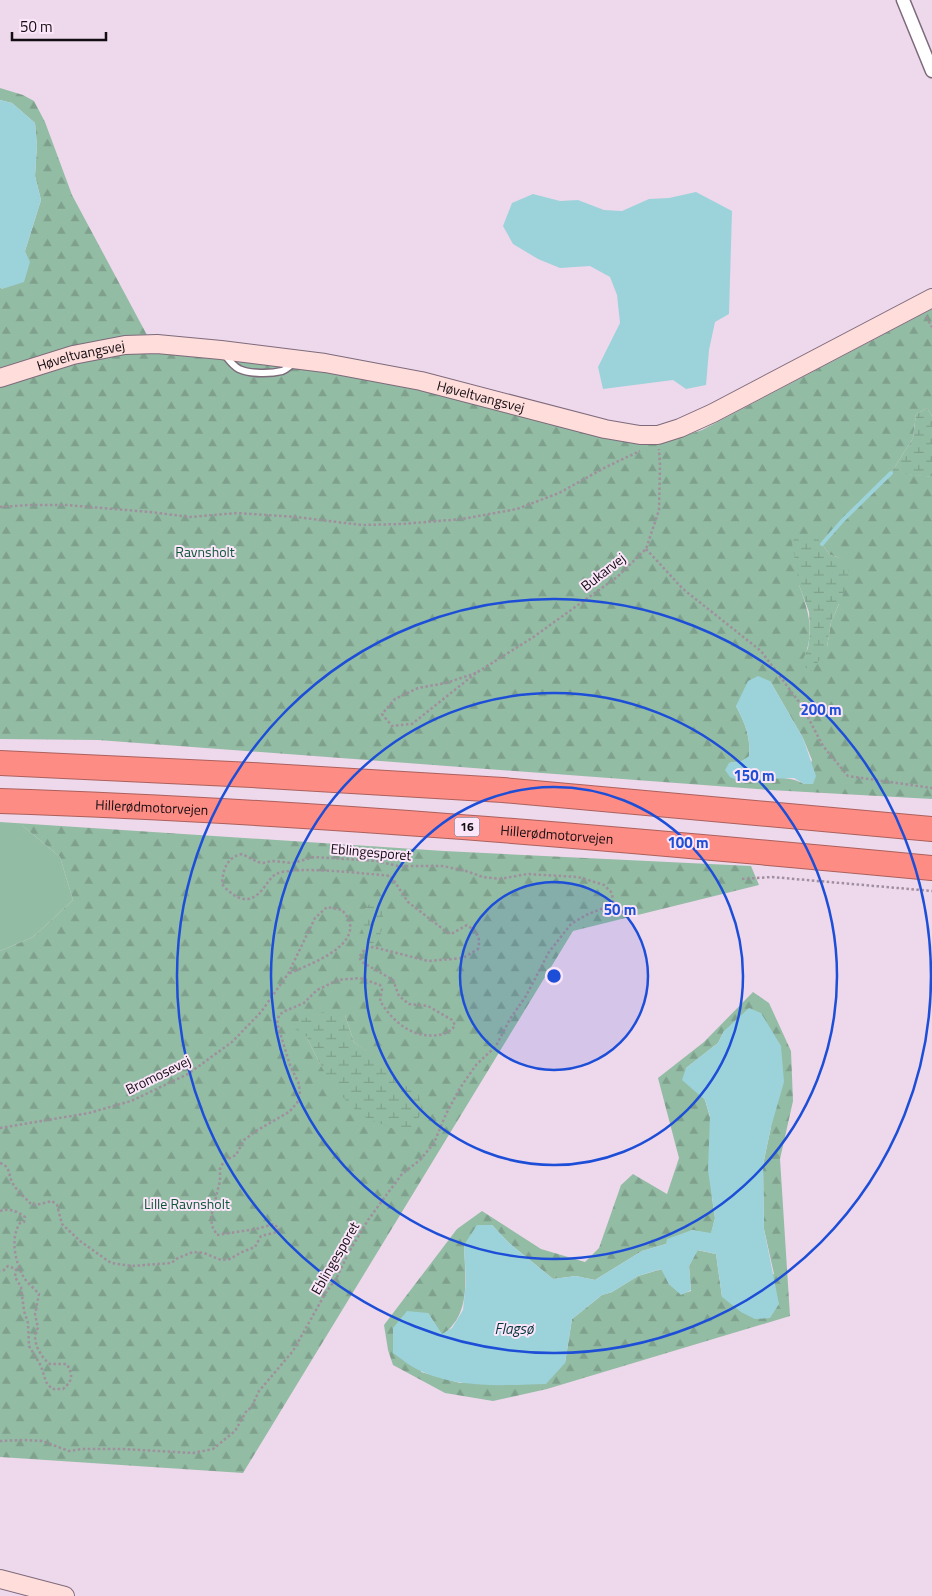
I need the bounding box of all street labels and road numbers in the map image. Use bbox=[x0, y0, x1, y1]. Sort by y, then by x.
street label: Høveltvangsvej bbox=[34, 334, 126, 376]
street label: Høveltvangsvej bbox=[435, 375, 527, 418]
street label: Bukarvej bbox=[576, 548, 629, 596]
street label: Hillerødmotorvejen bbox=[95, 794, 209, 820]
road number: 16 bbox=[454, 818, 480, 836]
street label: Hillerødmotorvejen bbox=[500, 819, 614, 849]
street label: Eblingesporet bbox=[330, 838, 412, 866]
street label: Bromosevej bbox=[122, 1050, 194, 1099]
street label: Eblingesporet bbox=[305, 1217, 364, 1298]

